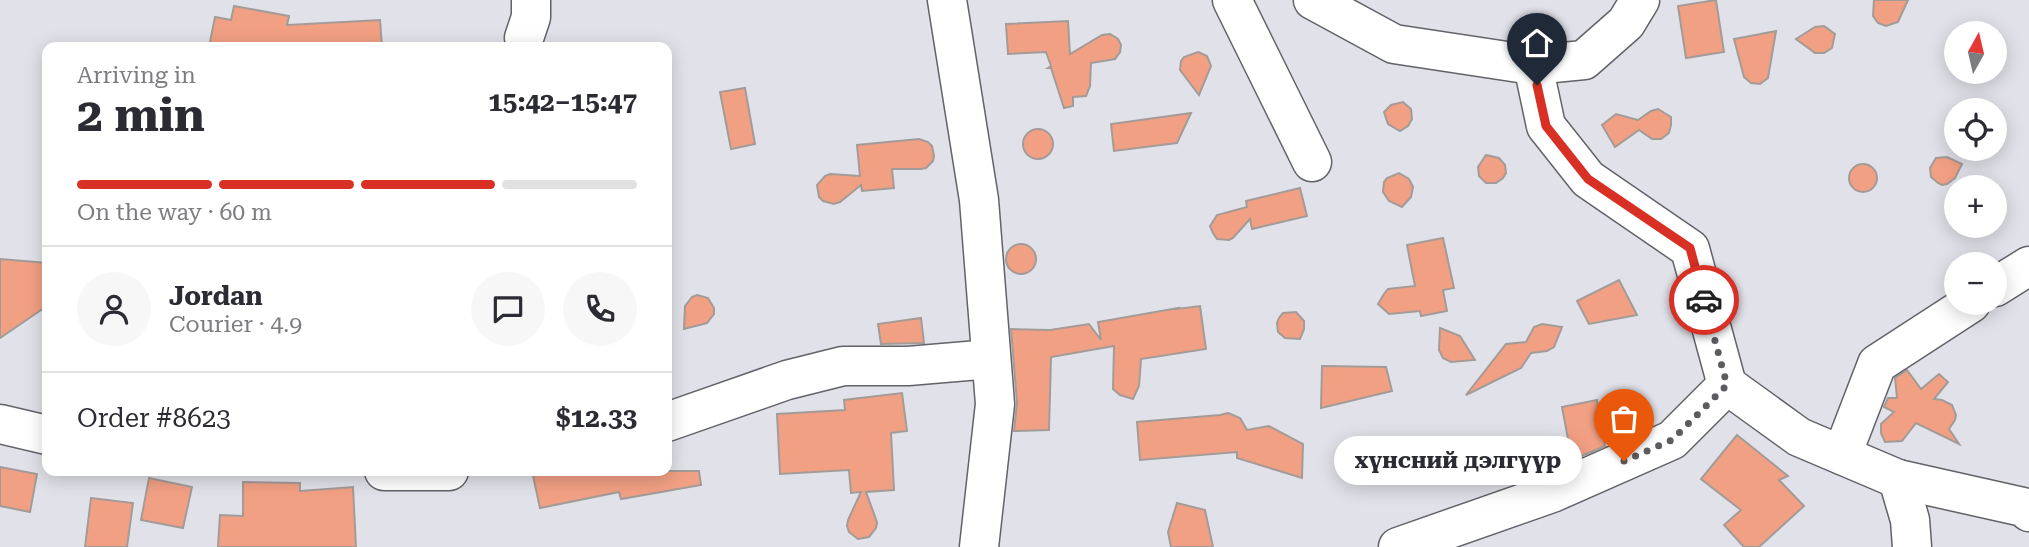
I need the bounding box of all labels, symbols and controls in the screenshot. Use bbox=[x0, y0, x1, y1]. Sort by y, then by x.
pin bbox=[1507, 13, 1567, 85]
north arrow bbox=[1944, 21, 2007, 84]
map controls bbox=[1944, 21, 2007, 315]
icon: home bbox=[1518, 24, 1556, 62]
text: Arriving in bbox=[77, 62, 196, 89]
text: 15:42–15:47 bbox=[488, 87, 637, 117]
text: 2 min bbox=[77, 88, 205, 142]
button: locate bbox=[1944, 98, 2007, 161]
button: + bbox=[1944, 175, 2007, 238]
text: On the way · 60 m bbox=[77, 199, 272, 226]
button: − bbox=[1944, 252, 2007, 315]
courier bbox=[1669, 265, 1739, 335]
button: person bbox=[77, 272, 151, 346]
button: chat bbox=[471, 272, 545, 346]
button: phone bbox=[563, 272, 637, 346]
text: Jordan bbox=[169, 281, 263, 311]
icon: car bbox=[1685, 281, 1723, 319]
text: Courier · 4.9 bbox=[169, 311, 302, 338]
pin bbox=[1594, 389, 1654, 461]
icon: bag bbox=[1605, 400, 1643, 438]
text: Order #8623 bbox=[77, 403, 231, 433]
text: $12.33 bbox=[556, 403, 637, 433]
callout: хүнсний дэлгүүр bbox=[1334, 436, 1582, 486]
text: хүнсний дэлгүүр bbox=[1355, 447, 1561, 474]

